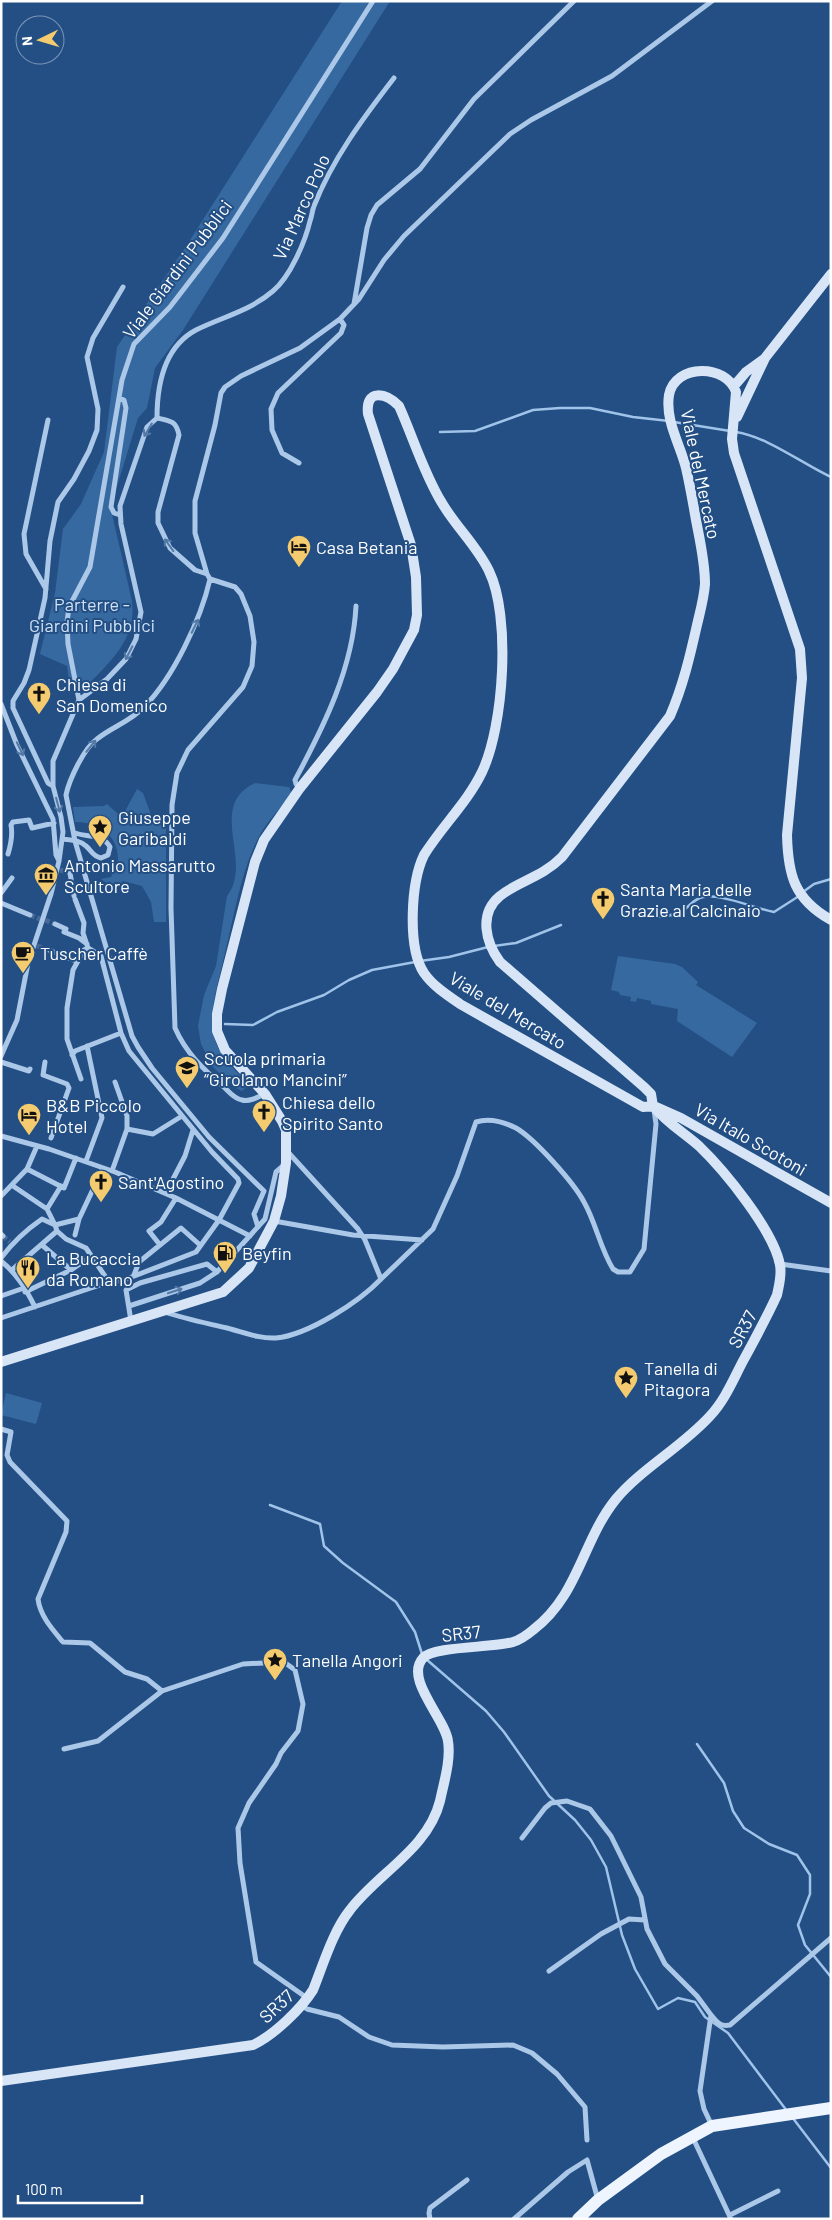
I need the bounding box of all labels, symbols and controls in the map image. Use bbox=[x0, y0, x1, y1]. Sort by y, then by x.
north arrow bbox=[15, 15, 65, 65]
text: N bbox=[18, 36, 35, 47]
street label: Via Marco Polo bbox=[268, 151, 334, 263]
street label: Viale Giardini Pubblici bbox=[118, 195, 236, 343]
street label: Viale del Mercato bbox=[676, 407, 726, 541]
one-way arrow bbox=[142, 423, 153, 437]
hotel icon: Casa Betania bbox=[286, 534, 312, 568]
place label: Casa Betania bbox=[316, 536, 417, 558]
one-way arrow bbox=[164, 538, 174, 552]
park label: Parterre - Giardini Pubblici bbox=[29, 593, 155, 636]
one-way arrow bbox=[191, 619, 200, 634]
one-way arrow bbox=[124, 645, 133, 660]
place label: Chiesa di San Domenico bbox=[56, 673, 168, 716]
church icon: Chiesa di San Domenico bbox=[26, 681, 52, 715]
one-way arrow bbox=[85, 740, 96, 753]
one-way arrow bbox=[15, 741, 25, 756]
one-way arrow bbox=[54, 796, 63, 812]
place label: Giuseppe Garibaldi bbox=[118, 806, 191, 849]
place icon: Giuseppe Garibaldi bbox=[87, 814, 113, 848]
place label: Antonio Massarutto Scultore bbox=[64, 854, 216, 897]
museum icon: Antonio Massarutto Scultore bbox=[33, 862, 59, 896]
place label: Santa Maria delle Grazie al Calcinaio bbox=[620, 878, 761, 921]
church icon: Santa Maria delle Grazie al Calcinaio bbox=[590, 886, 616, 920]
cafe icon: Tuscher Caffè bbox=[10, 940, 36, 974]
place label: Tuscher Caffè bbox=[40, 942, 148, 964]
street label: Viale del Mercato bbox=[446, 966, 570, 1054]
place label: Scuola primaria “Girolamo Mancini” bbox=[204, 1047, 347, 1090]
school or university icon: Scuola primaria “Girolamo Mancini” bbox=[174, 1055, 200, 1089]
place label: Chiesa dello Spirito Santo bbox=[282, 1091, 383, 1134]
place label: B&B Piccolo Hotel bbox=[46, 1094, 142, 1137]
street label: Via Italo Scotoni bbox=[691, 1098, 811, 1180]
church icon: Chiesa dello Spirito Santo bbox=[251, 1099, 277, 1133]
hotel icon: B&B Piccolo Hotel bbox=[16, 1102, 42, 1136]
church icon: Sant'Agostino bbox=[88, 1169, 114, 1203]
place label: Sant'Agostino bbox=[118, 1171, 224, 1193]
fuel station icon: Beyfin bbox=[212, 1240, 238, 1274]
place label: Beyfin bbox=[242, 1242, 292, 1264]
place label: La Bucaccia da Romano bbox=[46, 1247, 141, 1290]
restaurant icon: La Bucaccia da Romano bbox=[15, 1255, 41, 1289]
one-way arrow bbox=[167, 1286, 183, 1295]
street label: SR37 bbox=[723, 1306, 761, 1352]
place label: Tanella di Pitagora bbox=[644, 1357, 718, 1400]
place icon: Tanella di Pitagora bbox=[613, 1365, 639, 1399]
street label: SR37 bbox=[440, 1620, 482, 1646]
place icon: Tanella Angori bbox=[262, 1647, 288, 1681]
place label: Tanella Angori bbox=[292, 1649, 403, 1671]
street label: SR37 bbox=[254, 1984, 298, 2027]
scale bar bbox=[18, 2172, 141, 2204]
text: 100 m bbox=[25, 2180, 63, 2198]

